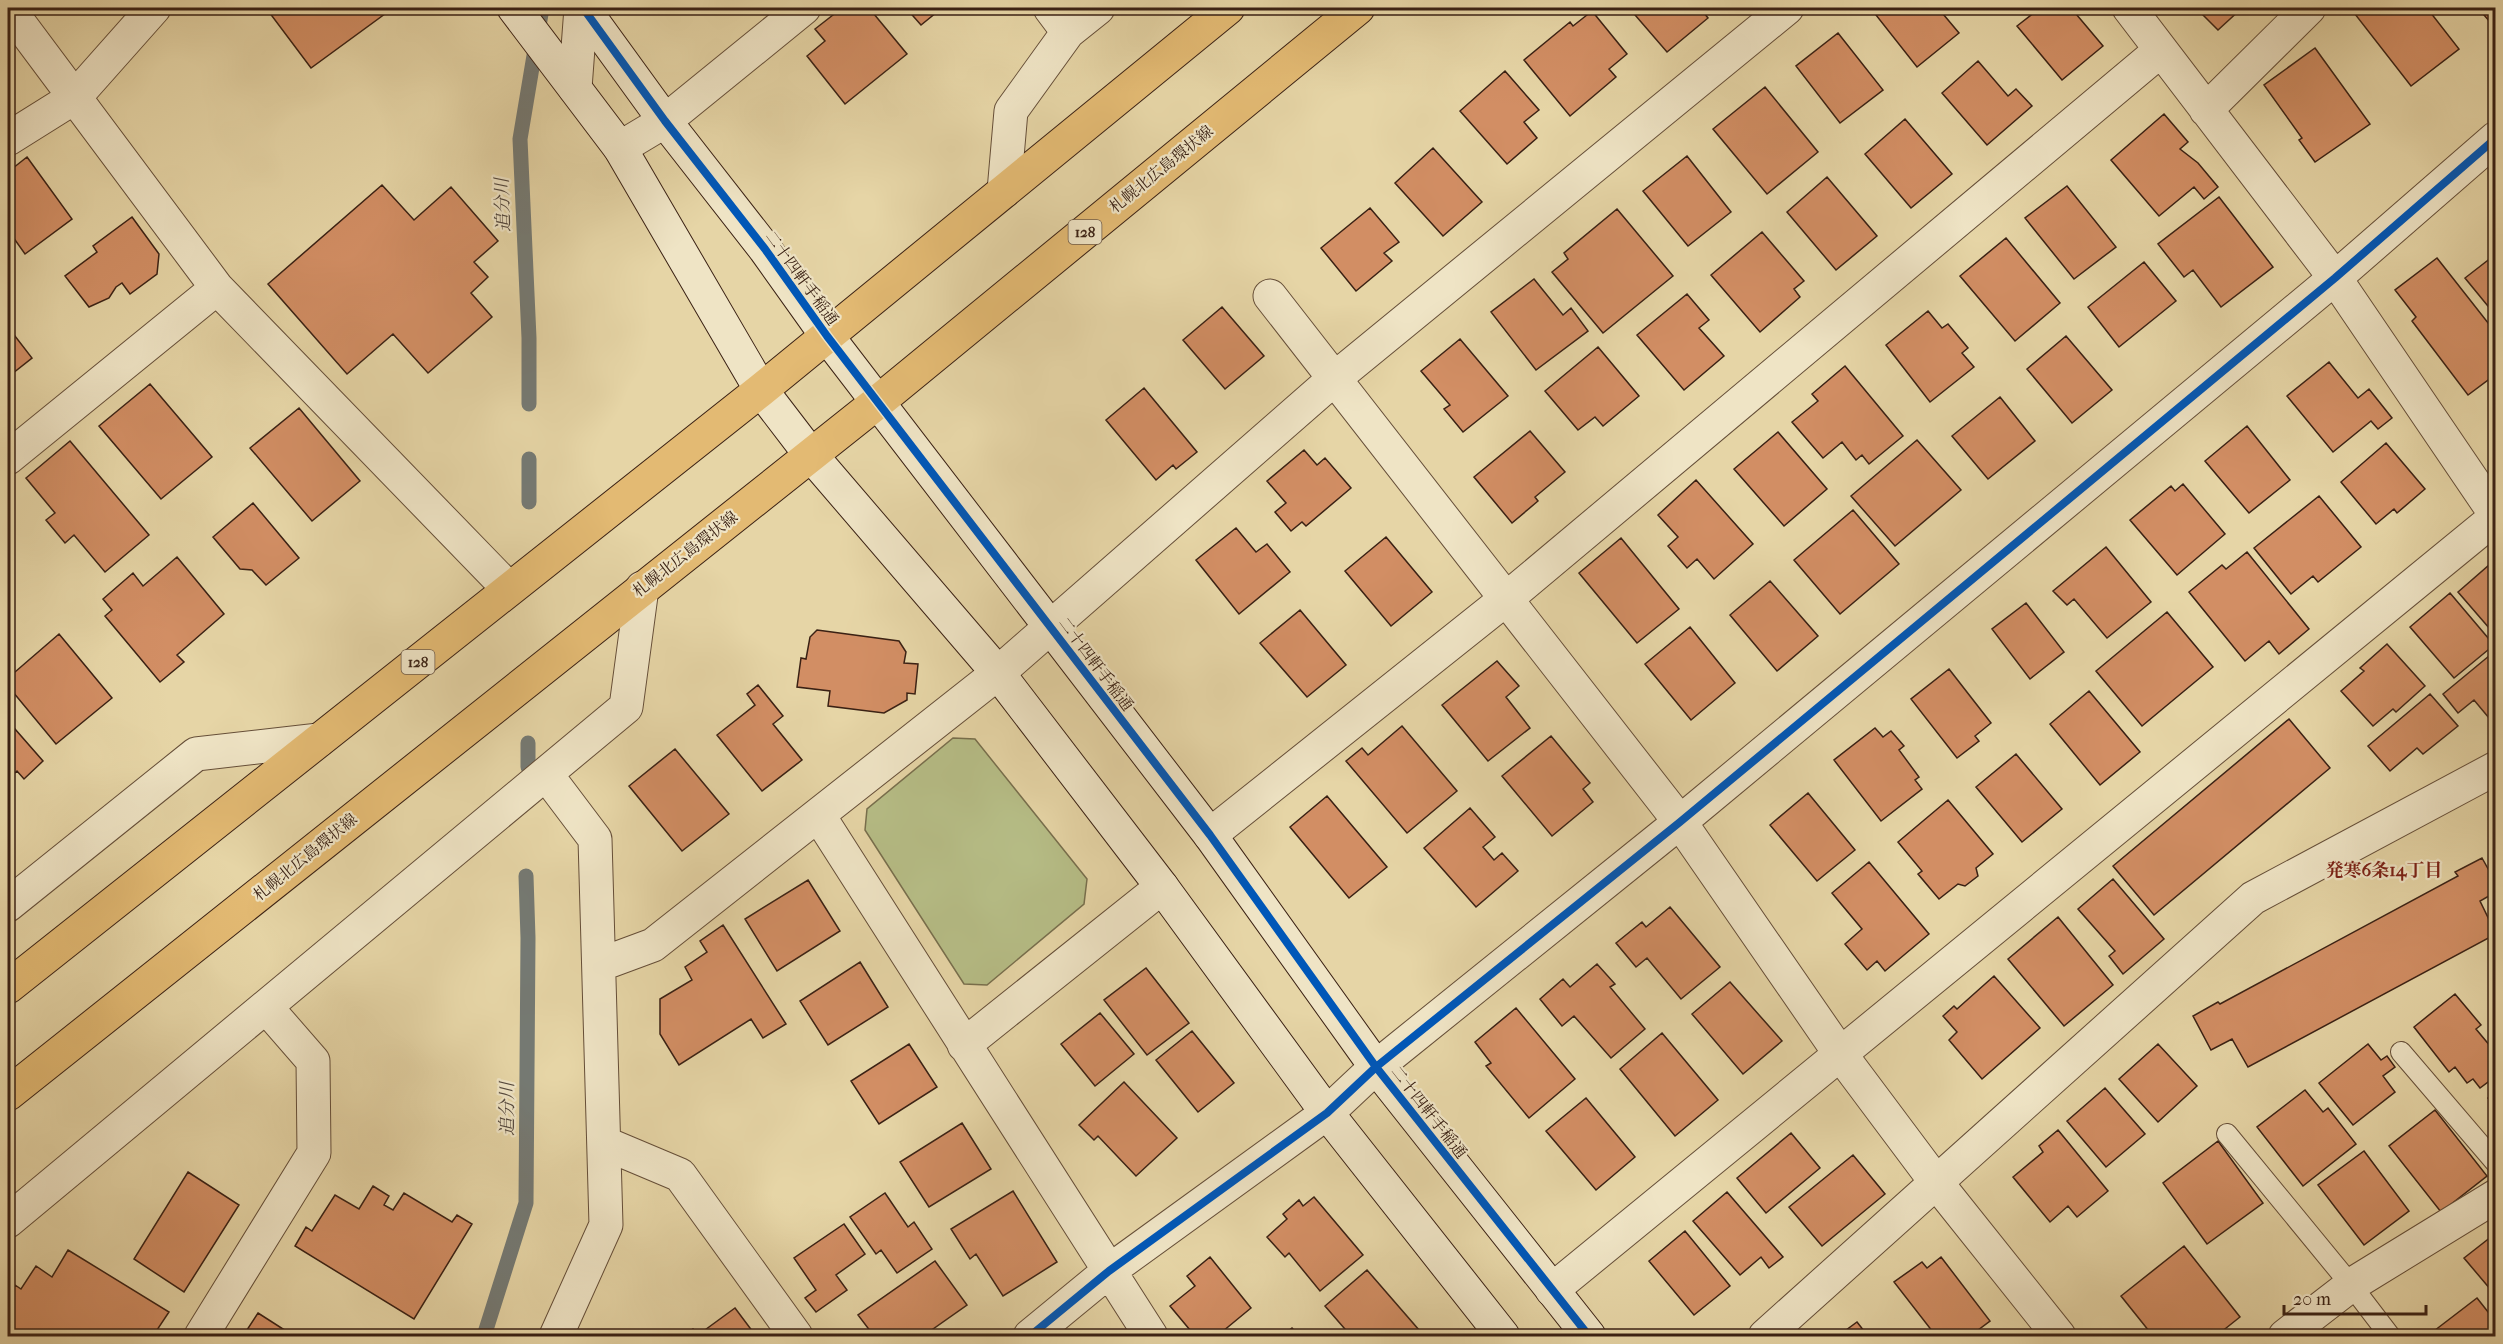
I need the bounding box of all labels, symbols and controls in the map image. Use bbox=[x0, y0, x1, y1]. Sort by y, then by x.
street label: 札幌北広島環状線 bbox=[1105, 121, 1217, 217]
water label: 追分川 bbox=[491, 176, 514, 232]
road number: 128 bbox=[1068, 220, 1102, 244]
street label: 二十四軒手稲通 bbox=[761, 227, 843, 329]
street label: 札幌北広島環状線 bbox=[629, 507, 741, 601]
street label: 二十四軒手稲通 bbox=[1055, 614, 1137, 714]
road number: 128 bbox=[402, 650, 434, 674]
street label: 札幌北広島環状線 bbox=[249, 809, 361, 905]
district label: 発寒6条14丁目 bbox=[2326, 860, 2442, 881]
street label: 二十四軒手稲通 bbox=[1387, 1062, 1471, 1162]
water label: 追分川 bbox=[497, 1080, 518, 1136]
scale bar bbox=[2284, 1278, 2426, 1316]
text: 20 m bbox=[2293, 1289, 2331, 1310]

